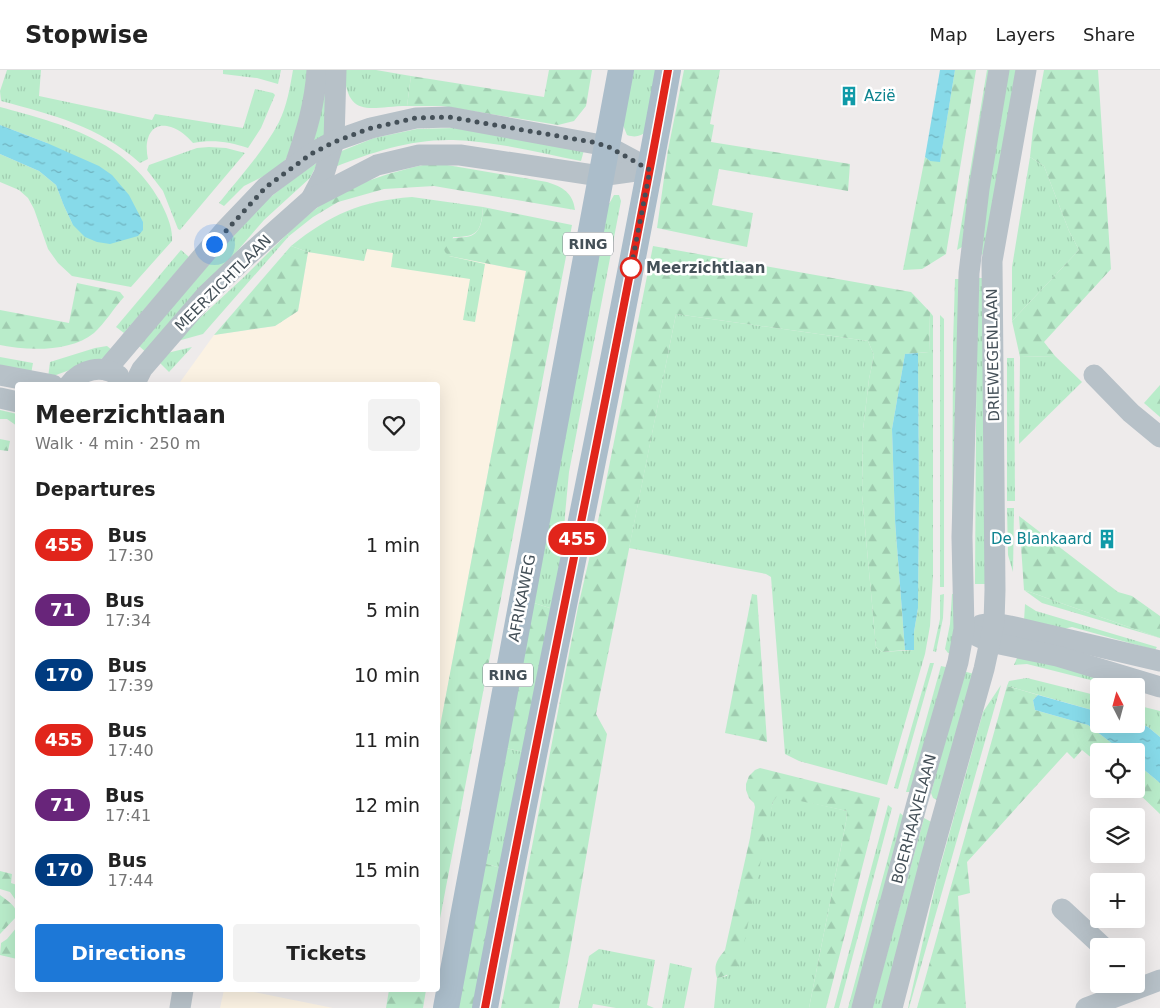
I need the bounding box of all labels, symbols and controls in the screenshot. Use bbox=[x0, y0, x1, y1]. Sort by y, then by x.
text: Stopwise bbox=[25, 21, 148, 49]
text: Map bbox=[929, 24, 967, 45]
text: Layers bbox=[995, 24, 1055, 45]
text: Share bbox=[1083, 24, 1135, 45]
building icon: Azië bbox=[838, 85, 860, 107]
place label: Azië bbox=[864, 87, 896, 105]
street label: MEERZICHTLAAN bbox=[171, 231, 275, 335]
your location bbox=[202, 232, 227, 257]
road number: RING bbox=[563, 232, 613, 255]
marker: Meerzichtlaan bbox=[620, 257, 642, 279]
place label: Meerzichtlaan bbox=[646, 259, 765, 277]
street label: DRIEWEGENLAAN bbox=[983, 288, 1003, 422]
button: heart bbox=[368, 399, 420, 451]
text: Meerzichtlaan bbox=[35, 401, 226, 429]
text: Walk · 4 min · 250 m bbox=[35, 434, 200, 453]
text: Departures bbox=[35, 478, 156, 500]
line badge: 455 bbox=[548, 523, 606, 555]
text: Bus bbox=[108, 524, 147, 546]
text: 455 bbox=[558, 528, 596, 549]
building icon: De Blankaard bbox=[1096, 528, 1118, 550]
place label: De Blankaard bbox=[991, 530, 1092, 548]
text: 455 bbox=[45, 534, 83, 555]
text: 1 min bbox=[366, 534, 420, 556]
text: 17:30 bbox=[108, 546, 154, 565]
street label: AFRIKAWEG bbox=[505, 553, 539, 643]
text: Bus bbox=[105, 589, 144, 611]
text: 71 bbox=[50, 599, 75, 620]
text: 5 min bbox=[366, 599, 420, 621]
text: 17:34 bbox=[105, 611, 151, 630]
text: Bus bbox=[108, 654, 147, 676]
text: 170 bbox=[45, 664, 83, 685]
text: 10 min bbox=[354, 664, 420, 686]
road number: RING bbox=[483, 664, 533, 686]
text: 17:39 bbox=[108, 676, 154, 695]
north arrow bbox=[1090, 678, 1145, 732]
map controls bbox=[1090, 678, 1145, 993]
text: Bus bbox=[108, 719, 147, 741]
text: 455 bbox=[45, 729, 83, 750]
text: 11 min bbox=[354, 729, 420, 751]
text: 17:40 bbox=[108, 741, 154, 760]
button: locate bbox=[1090, 743, 1145, 798]
street label: BOERHAAVELAAN bbox=[888, 752, 940, 886]
text: Bus bbox=[105, 784, 144, 806]
text: 71 bbox=[50, 794, 75, 815]
text: 12 min bbox=[354, 794, 420, 816]
text: 17:41 bbox=[105, 806, 151, 825]
button: layers bbox=[1090, 808, 1145, 863]
text: Bus bbox=[108, 849, 147, 871]
text: 170 bbox=[45, 859, 83, 880]
text: 15 min bbox=[354, 859, 420, 881]
text: 17:44 bbox=[108, 871, 154, 890]
button: + bbox=[1090, 873, 1145, 928]
button: Directions bbox=[35, 924, 223, 982]
button: Tickets bbox=[233, 924, 420, 982]
button: − bbox=[1090, 938, 1145, 993]

